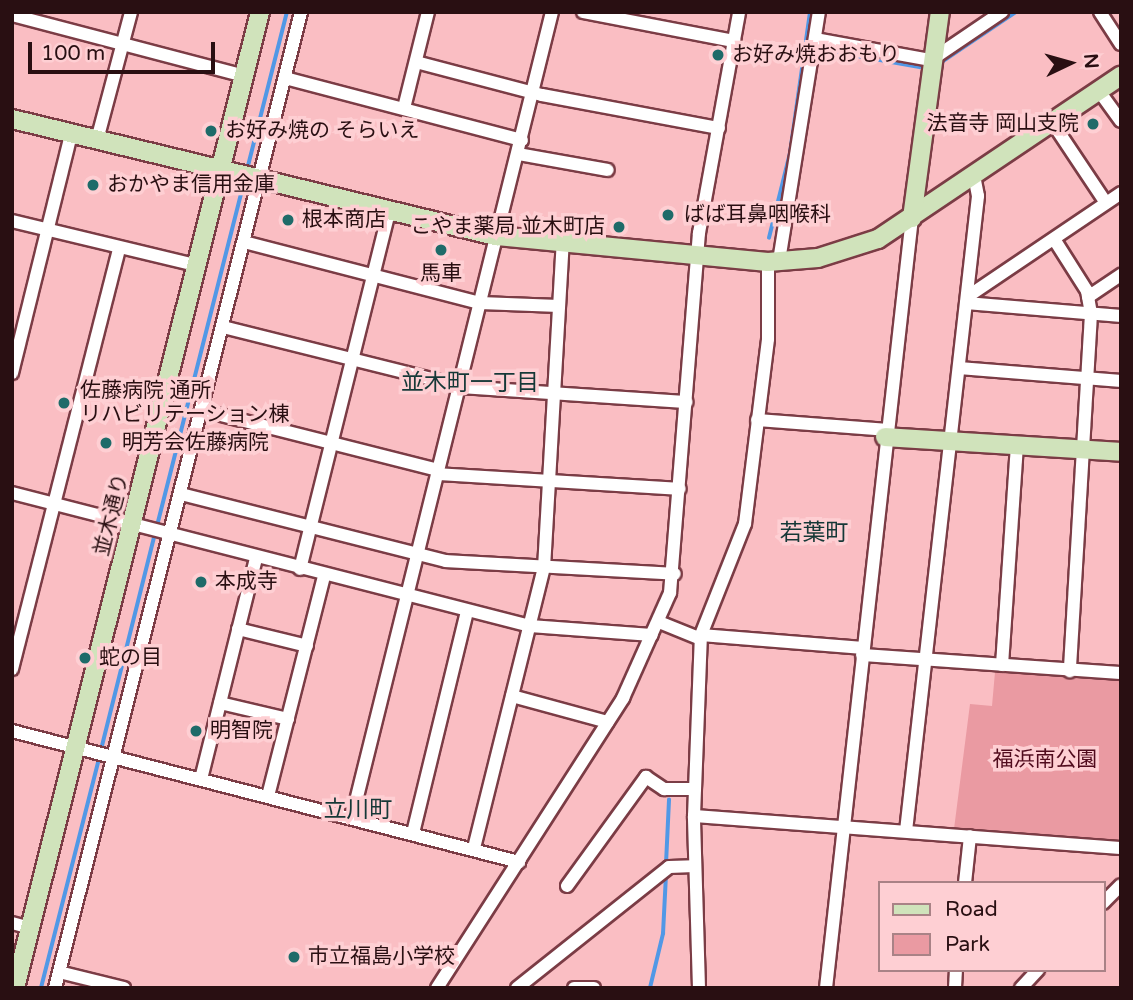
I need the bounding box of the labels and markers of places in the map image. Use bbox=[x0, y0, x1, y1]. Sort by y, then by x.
place label: お好み焼おおもり bbox=[732, 42, 900, 68]
marker: お好み焼おおもり bbox=[710, 47, 726, 63]
place label: 法音寺 岡山支院 bbox=[927, 111, 1079, 137]
marker: 法音寺 岡山支院 bbox=[1085, 116, 1101, 132]
place label: お好み焼の そらいえ bbox=[225, 118, 419, 144]
marker: お好み焼の そらいえ bbox=[203, 123, 219, 139]
place label: おかやま信用金庫 bbox=[107, 172, 275, 198]
marker: おかやま信用金庫 bbox=[85, 177, 101, 193]
place label: ばば耳鼻咽喉科 bbox=[684, 202, 831, 228]
marker: ばば耳鼻咽喉科 bbox=[658, 205, 678, 225]
place label: 根本商店 bbox=[302, 207, 386, 233]
marker: 根本商店 bbox=[280, 212, 296, 228]
place label: こやま薬局 並木町店 bbox=[411, 214, 605, 240]
marker: こやま薬局 並木町店 bbox=[611, 219, 627, 235]
marker: 馬車 bbox=[433, 242, 449, 258]
place label: 馬車 bbox=[420, 261, 462, 287]
place label: 佐藤病院 通所 リハビリテーション棟 bbox=[80, 378, 290, 428]
marker: 佐藤病院 通所 リハビリテーション棟 bbox=[54, 393, 74, 413]
place label: 明芳会佐藤病院 bbox=[122, 430, 269, 456]
marker: 明芳会佐藤病院 bbox=[96, 433, 116, 453]
place label: 本成寺 bbox=[215, 569, 278, 595]
marker: 本成寺 bbox=[193, 574, 209, 590]
place label: 蛇の目 bbox=[99, 645, 162, 671]
marker: 蛇の目 bbox=[77, 650, 93, 666]
place label: 明智院 bbox=[210, 718, 273, 744]
marker: 明智院 bbox=[188, 723, 204, 739]
place label: 市立福島小学校 bbox=[308, 944, 455, 970]
marker: 市立福島小学校 bbox=[286, 949, 302, 965]

